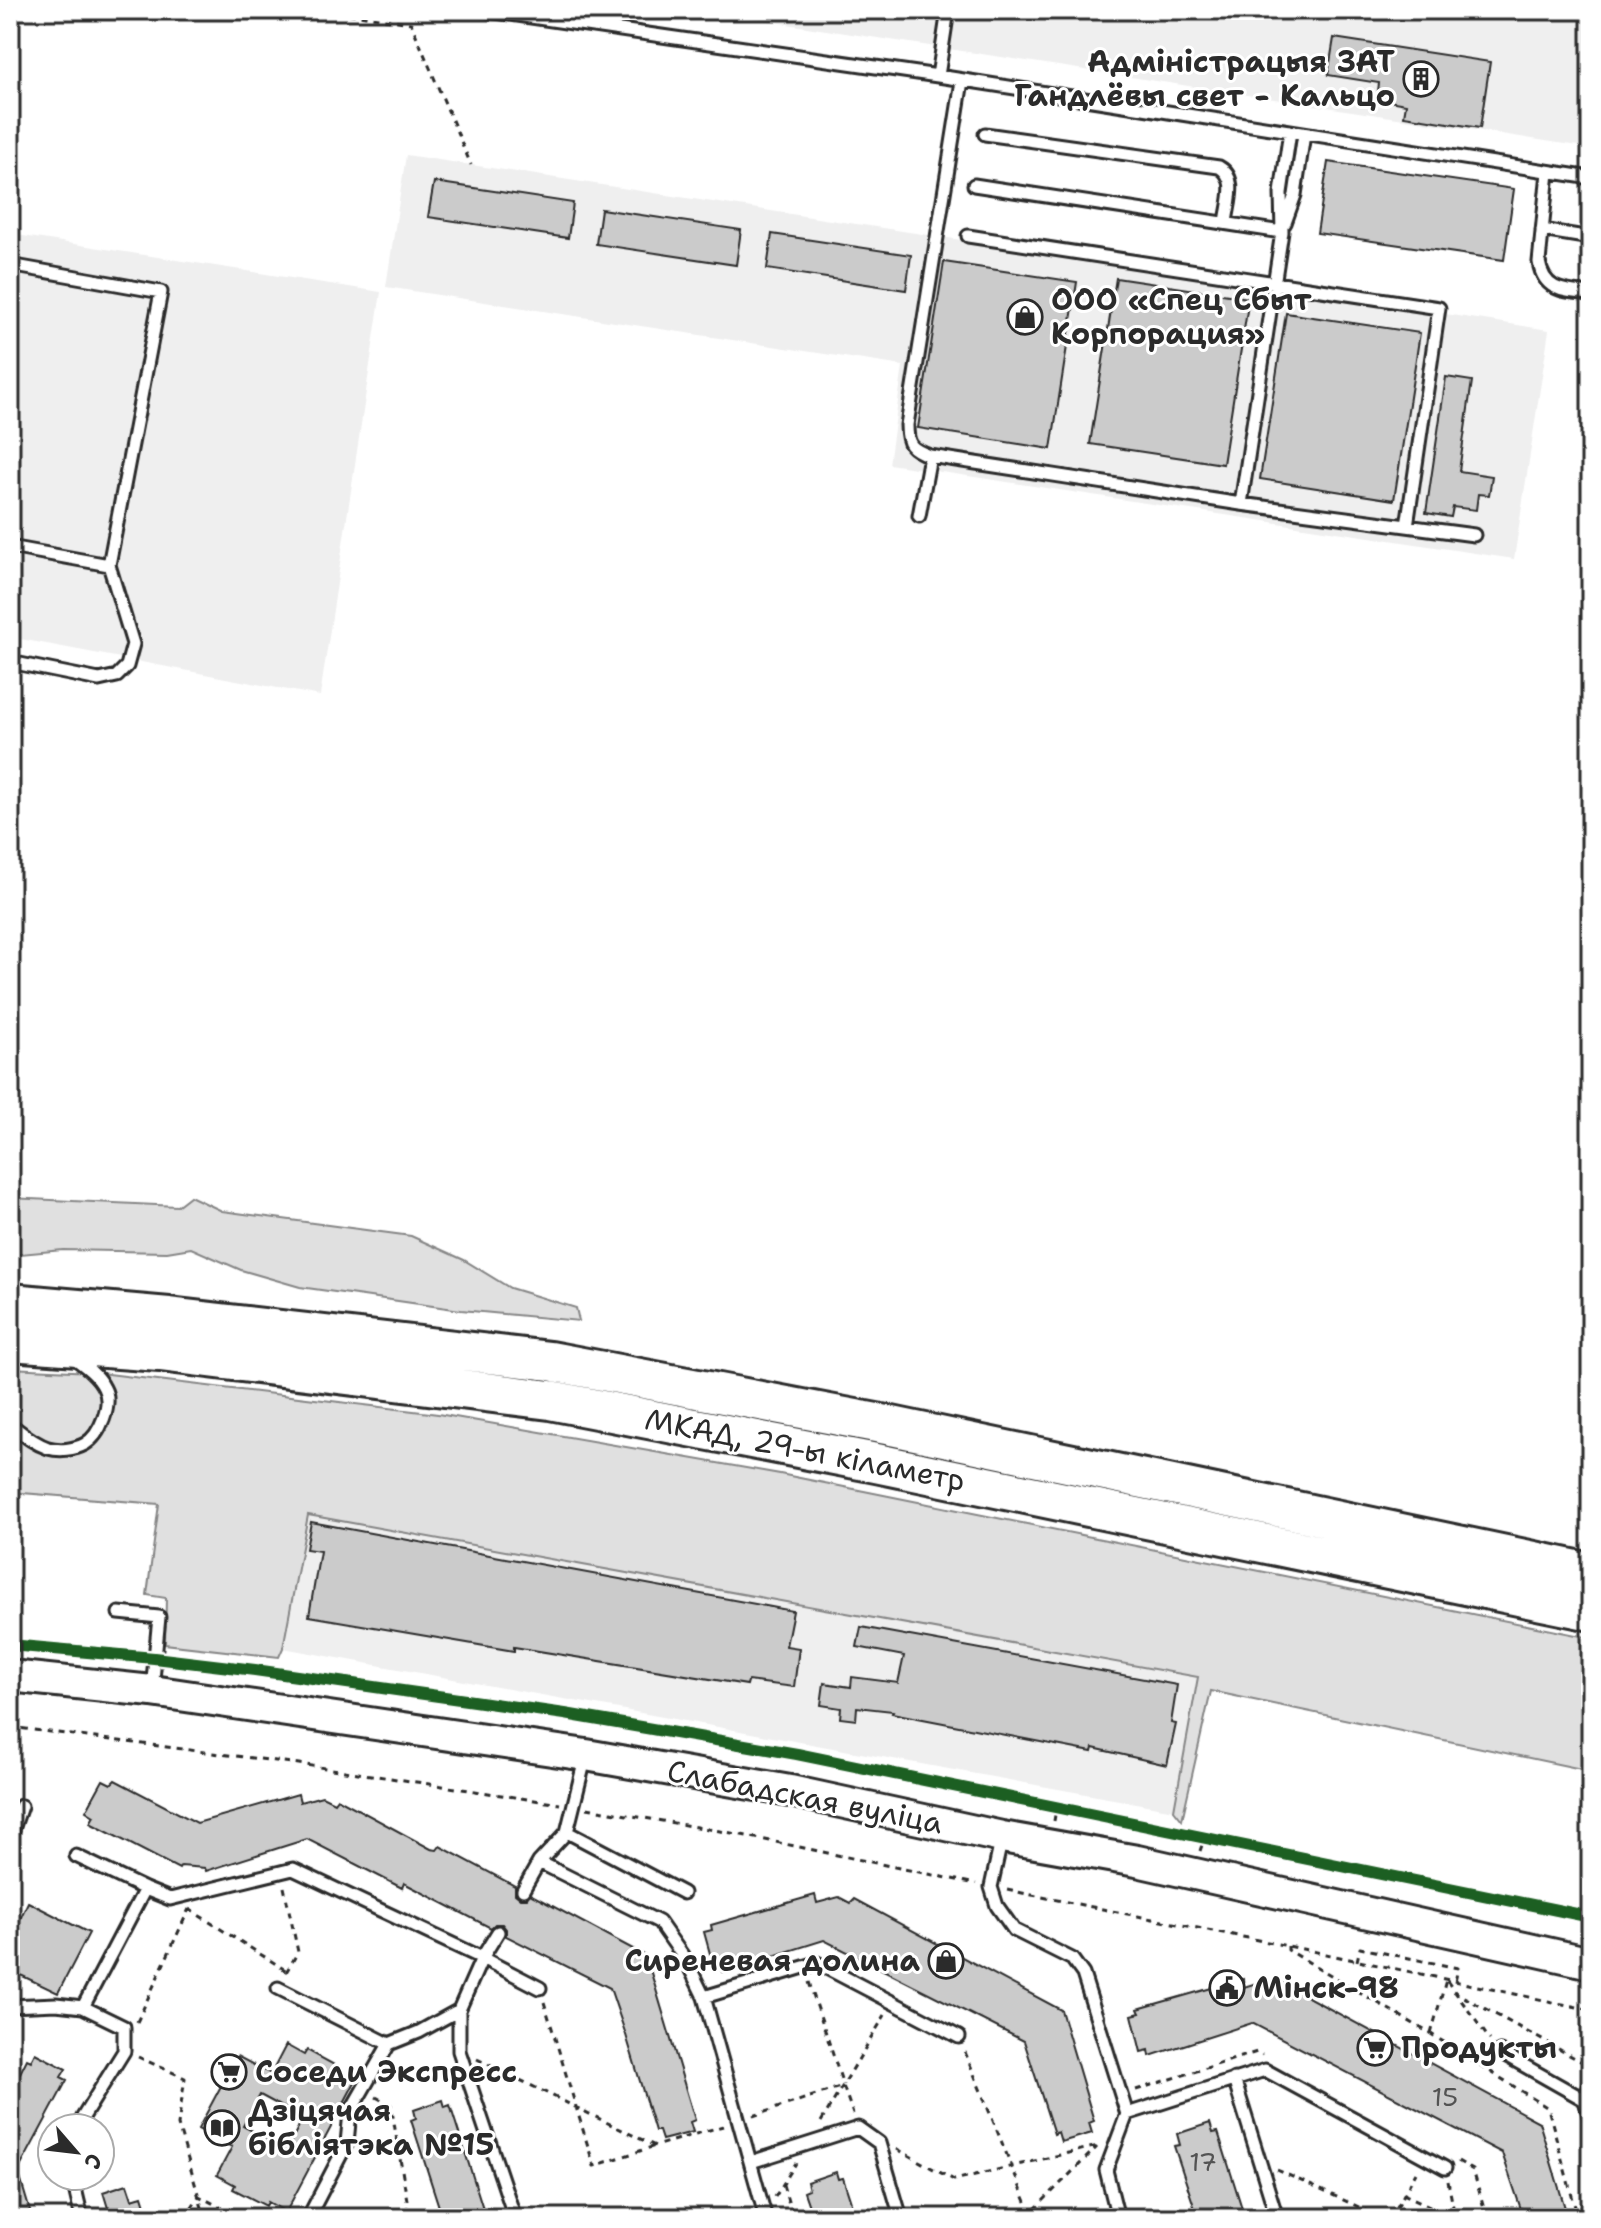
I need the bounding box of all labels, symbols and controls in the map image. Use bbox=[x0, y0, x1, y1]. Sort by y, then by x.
place label: Адміністрацыя ЗАТ Гандлёвы свет - Кальцо bbox=[1014, 41, 1395, 116]
building icon: Адміністрацыя ЗАТ Гандлёвы свет - Кальцо bbox=[1402, 60, 1440, 98]
place label: ООО «Спец Сбыт Корпорация» bbox=[1051, 279, 1312, 354]
shop icon: ООО «Спец Сбыт Корпорация» bbox=[1006, 298, 1044, 336]
street label: МКАД, 29-ы кіламетр bbox=[642, 1398, 969, 1501]
street label: Слабадская вуліца bbox=[664, 1750, 947, 1843]
place label: Сиреневая долина bbox=[624, 1940, 921, 1981]
shop icon: Сиреневая долина bbox=[927, 1942, 965, 1980]
place label: Мінск-98 bbox=[1253, 1967, 1399, 2008]
public building icon: Мінск-98 bbox=[1208, 1969, 1246, 2007]
place label: Продукты bbox=[1401, 2027, 1557, 2068]
supermarket icon: Продукты bbox=[1356, 2029, 1394, 2067]
place label: Соседи Экспресс bbox=[255, 2051, 517, 2092]
supermarket icon: Соседи Экспресс bbox=[210, 2053, 248, 2091]
house number: 15 bbox=[1432, 2079, 1458, 2114]
place label: Дзіцячая бібліятэка №15 bbox=[248, 2090, 494, 2165]
library icon: Дзіцячая бібліятэка №15 bbox=[203, 2109, 241, 2147]
north arrow bbox=[36, 2112, 116, 2192]
house number: 17 bbox=[1189, 2144, 1217, 2179]
text: С bbox=[77, 2148, 109, 2174]

